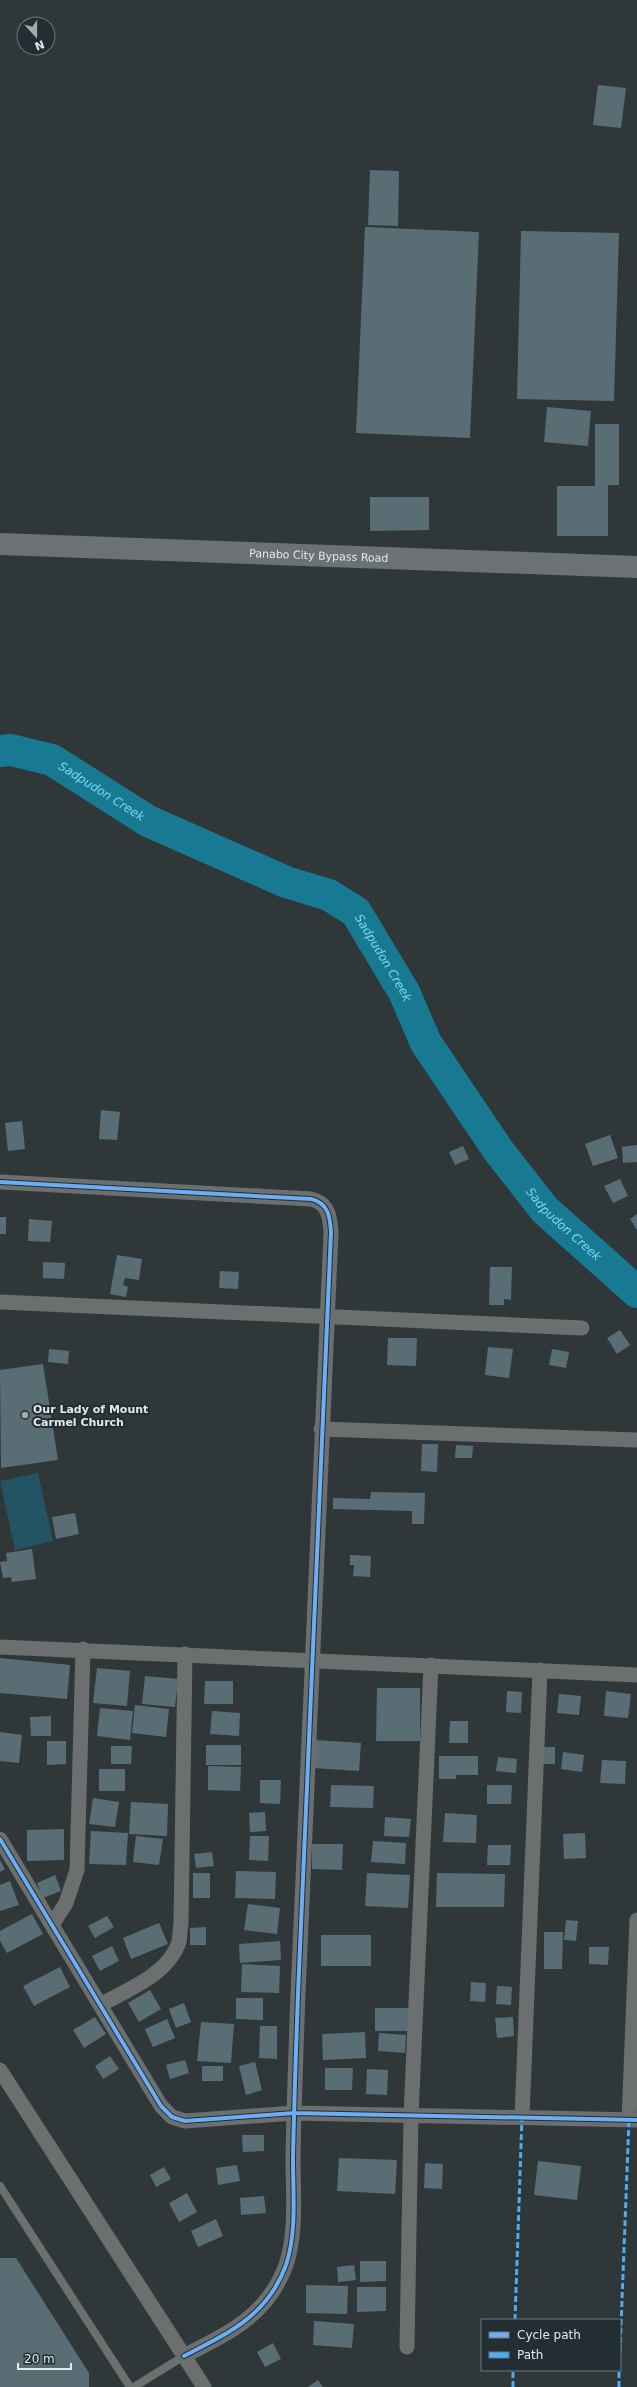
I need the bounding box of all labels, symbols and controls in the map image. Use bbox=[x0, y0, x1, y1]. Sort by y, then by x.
north arrow bbox=[16, 16, 56, 56]
text: N bbox=[33, 37, 46, 53]
street label: Panabo City Bypass Road bbox=[249, 547, 389, 565]
water label: Sadpudon Creek bbox=[56, 759, 148, 825]
water label: Sadpudon Creek bbox=[352, 912, 415, 1005]
water label: Sadpudon Creek bbox=[523, 1185, 605, 1264]
place label: Our Lady of Mount Carmel Church bbox=[33, 1403, 148, 1429]
marker: Our Lady of Mount Carmel Church bbox=[20, 1410, 30, 1420]
legend bbox=[481, 2319, 621, 2371]
text: Cycle path bbox=[517, 2328, 581, 2342]
scale bar bbox=[18, 2345, 71, 2371]
text: Path bbox=[517, 2348, 543, 2362]
text: 20 m bbox=[24, 2352, 55, 2366]

